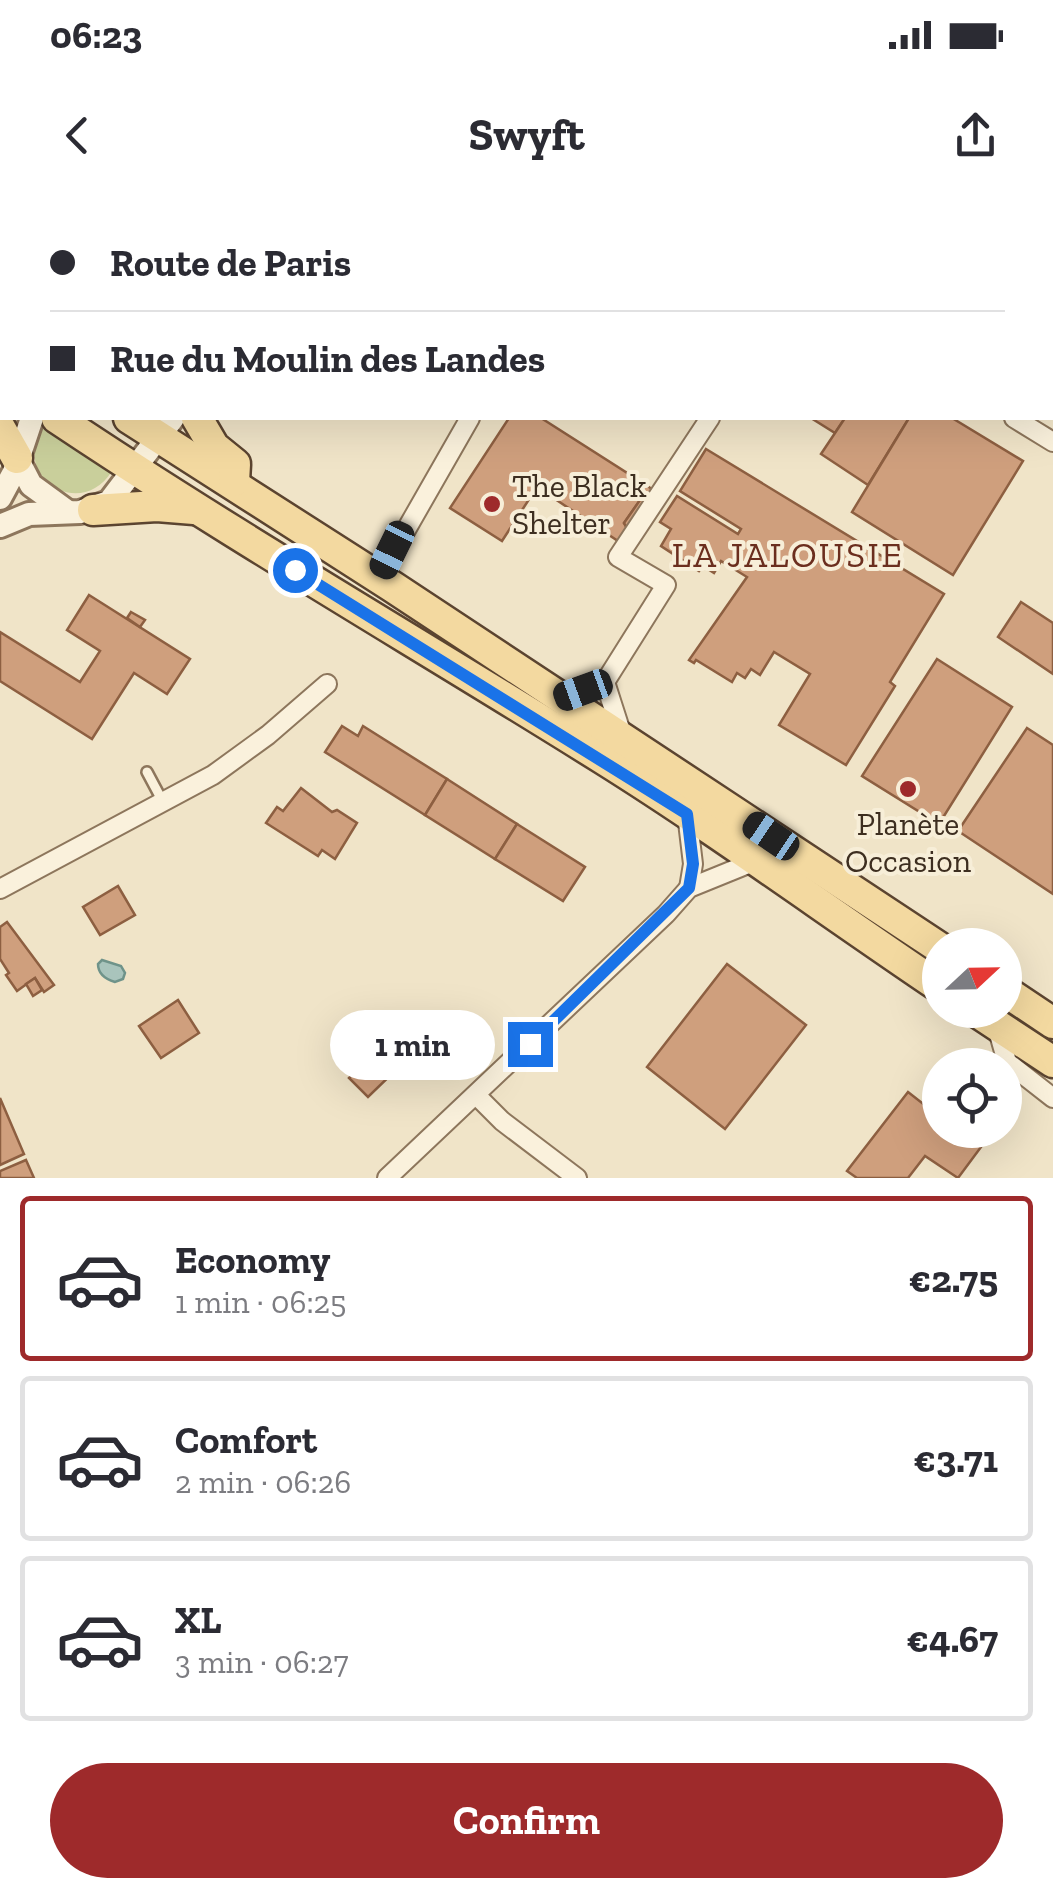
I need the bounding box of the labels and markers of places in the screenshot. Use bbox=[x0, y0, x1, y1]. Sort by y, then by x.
place label: The Black Shelter bbox=[512, 467, 647, 542]
marker: The Black Shelter bbox=[481, 493, 503, 515]
marker: Planète Occasion bbox=[897, 778, 919, 800]
place label: Planète Occasion bbox=[845, 805, 972, 880]

